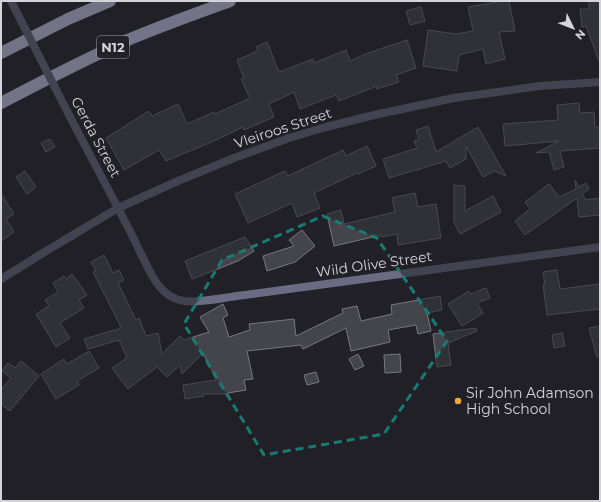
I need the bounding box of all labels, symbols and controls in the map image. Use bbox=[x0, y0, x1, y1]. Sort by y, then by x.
north arrow bbox=[553, 8, 593, 48]
text: N bbox=[572, 27, 588, 43]
road number: N12 bbox=[97, 36, 129, 58]
street label: Gerda Street bbox=[67, 94, 125, 181]
street label: Vleiroos Street bbox=[232, 104, 334, 152]
street label: Wild Olive Street bbox=[315, 247, 434, 281]
place label: Sir John Adamson High School bbox=[466, 384, 594, 418]
marker: Sir John Adamson High School bbox=[453, 396, 463, 406]

